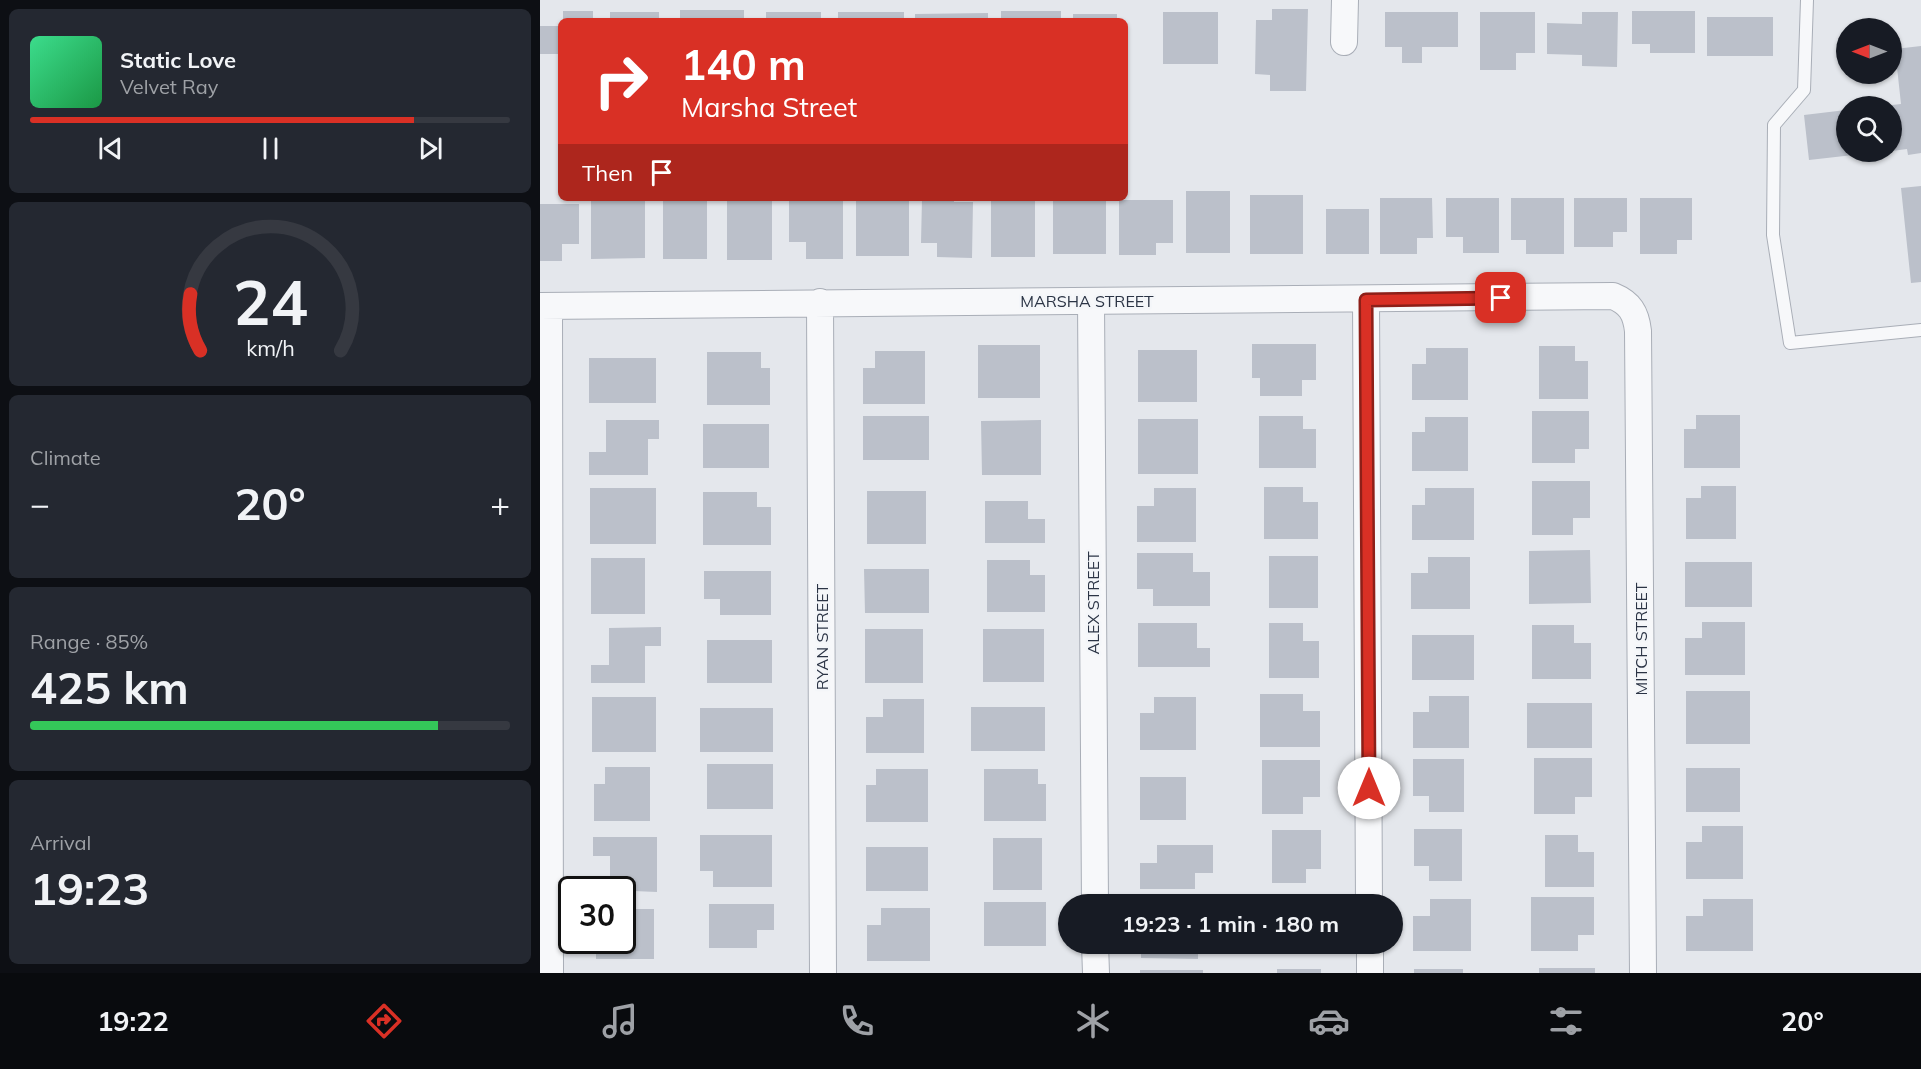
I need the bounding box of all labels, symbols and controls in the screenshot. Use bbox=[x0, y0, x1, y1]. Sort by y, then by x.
north arrow bbox=[1836, 18, 1902, 84]
map controls bbox=[1836, 18, 1902, 162]
text: 140 m bbox=[681, 38, 806, 91]
icon: right bbox=[582, 42, 660, 120]
text: Static Love bbox=[120, 46, 236, 74]
text: Velvet Ray bbox=[120, 74, 218, 99]
text: Marsha Street bbox=[681, 90, 857, 124]
button: search bbox=[1836, 96, 1902, 162]
icon: previous bbox=[94, 132, 127, 165]
icon: pause bbox=[254, 132, 287, 165]
icon: next bbox=[414, 132, 447, 165]
icon: arrive bbox=[645, 156, 678, 189]
text: Then bbox=[582, 159, 633, 187]
text: 24 bbox=[233, 262, 307, 341]
pin bbox=[1475, 272, 1526, 323]
icon: arrive bbox=[1484, 281, 1517, 314]
street label: MARSHA STREET bbox=[1020, 291, 1154, 311]
text: km/h bbox=[246, 334, 294, 361]
text: Climate bbox=[30, 445, 101, 470]
text: 20° bbox=[234, 475, 306, 531]
text: − bbox=[30, 483, 50, 524]
text: + bbox=[490, 483, 510, 524]
street label: ALEX STREET bbox=[1083, 551, 1103, 655]
street label: MITCH STREET bbox=[1631, 582, 1651, 695]
street label: RYAN STREET bbox=[812, 584, 832, 690]
text: Range · 85% bbox=[30, 629, 148, 654]
text: 425 km bbox=[30, 659, 189, 715]
position arrow bbox=[1337, 756, 1401, 820]
text: Arrival bbox=[30, 830, 91, 855]
text: 19:23 bbox=[30, 860, 149, 916]
speed limit sign: 30 bbox=[558, 876, 636, 954]
text: 19:23 · 1 min · 180 m bbox=[1122, 910, 1339, 938]
icon: directions bbox=[363, 1000, 405, 1042]
icon: music bbox=[599, 1000, 641, 1042]
icon: phone bbox=[836, 1000, 878, 1042]
icon: climate bbox=[1072, 1000, 1114, 1042]
icon: car bbox=[1308, 1000, 1350, 1042]
icon: filters bbox=[1545, 1000, 1587, 1042]
text: 19:22 bbox=[97, 1004, 169, 1038]
text: 20° bbox=[1781, 1004, 1824, 1038]

